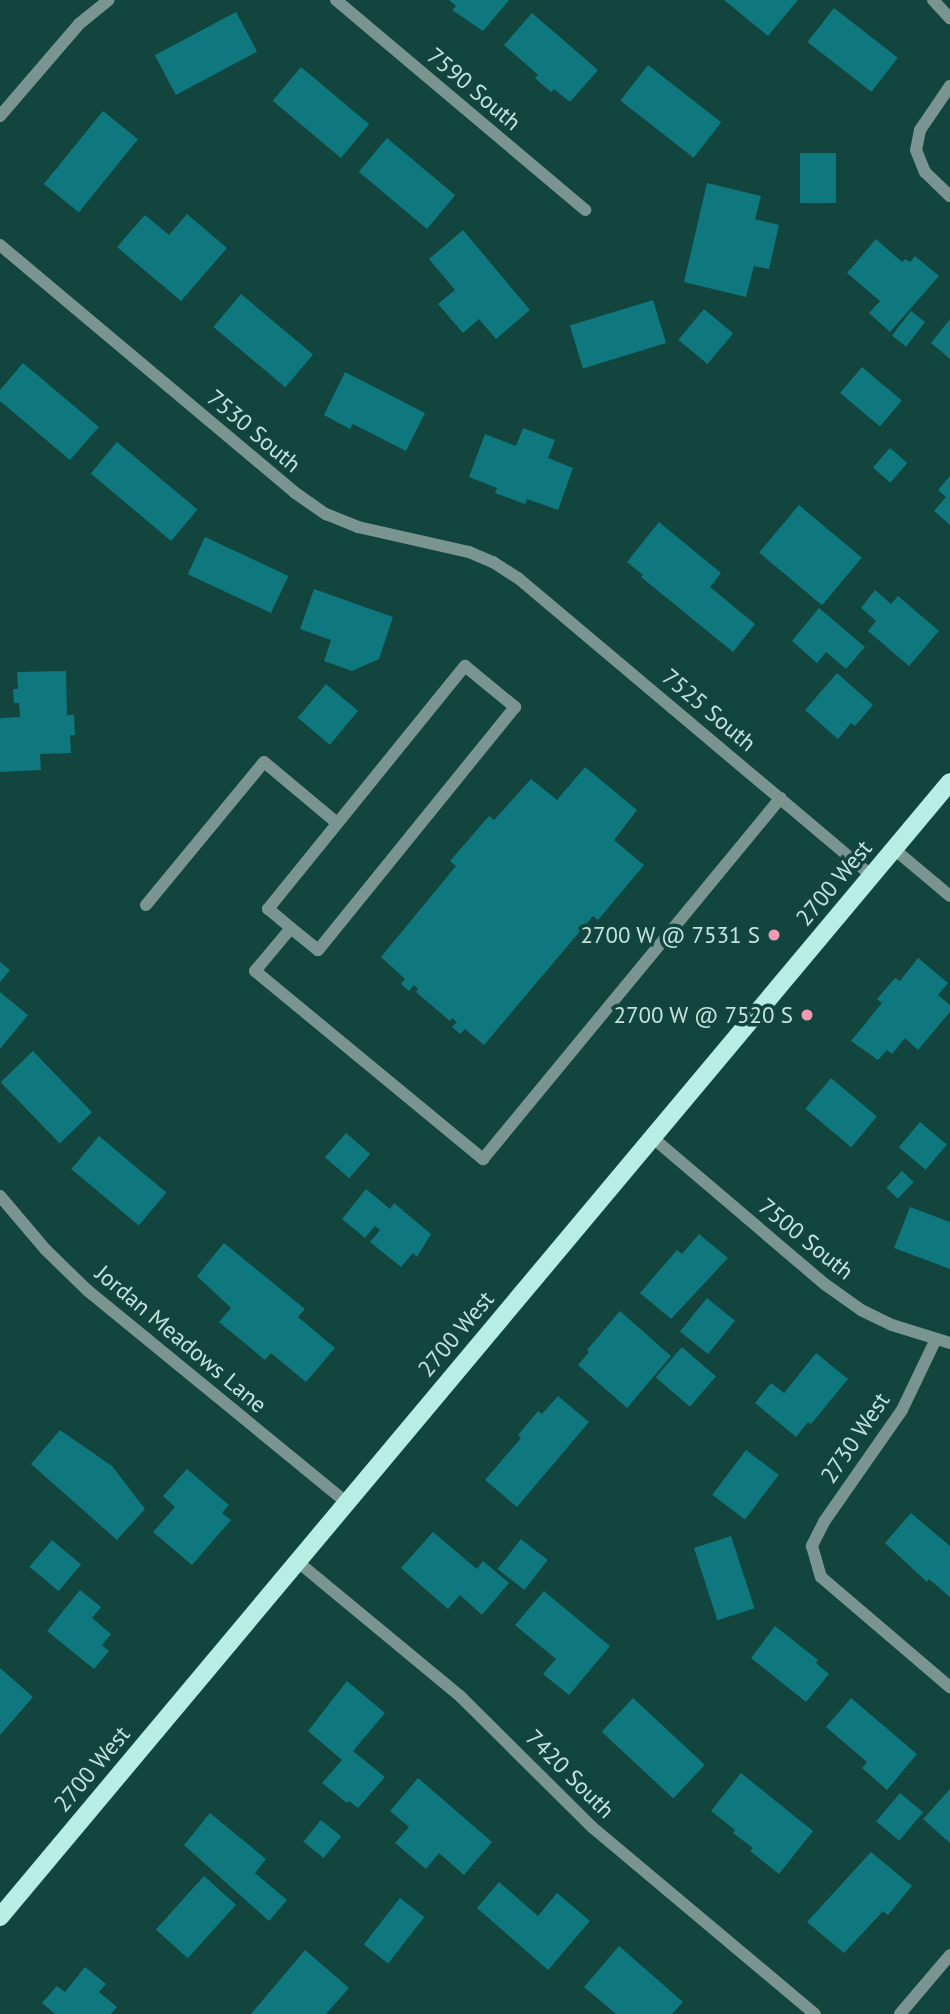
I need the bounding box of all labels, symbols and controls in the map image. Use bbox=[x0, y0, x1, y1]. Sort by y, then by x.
street label: 7590 South bbox=[422, 42, 526, 136]
street label: 7530 South bbox=[202, 384, 306, 478]
street label: 7525 South bbox=[657, 663, 761, 757]
street label: 2700 West bbox=[790, 834, 878, 932]
place label: 2700 W @ 7531 S bbox=[579, 921, 760, 949]
marker: 2700 W @ 7531 S bbox=[766, 927, 782, 943]
place label: 2700 W @ 7520 S bbox=[612, 1001, 793, 1029]
marker: 2700 W @ 7520 S bbox=[799, 1007, 815, 1023]
street label: 7500 South bbox=[753, 1193, 859, 1285]
street label: Jordan Meadows Lane bbox=[90, 1259, 272, 1419]
street label: 2700 West bbox=[412, 1285, 500, 1383]
street label: 2730 West bbox=[815, 1387, 895, 1489]
street label: 2700 West bbox=[48, 1720, 136, 1818]
street label: 7420 South bbox=[520, 1724, 620, 1824]

